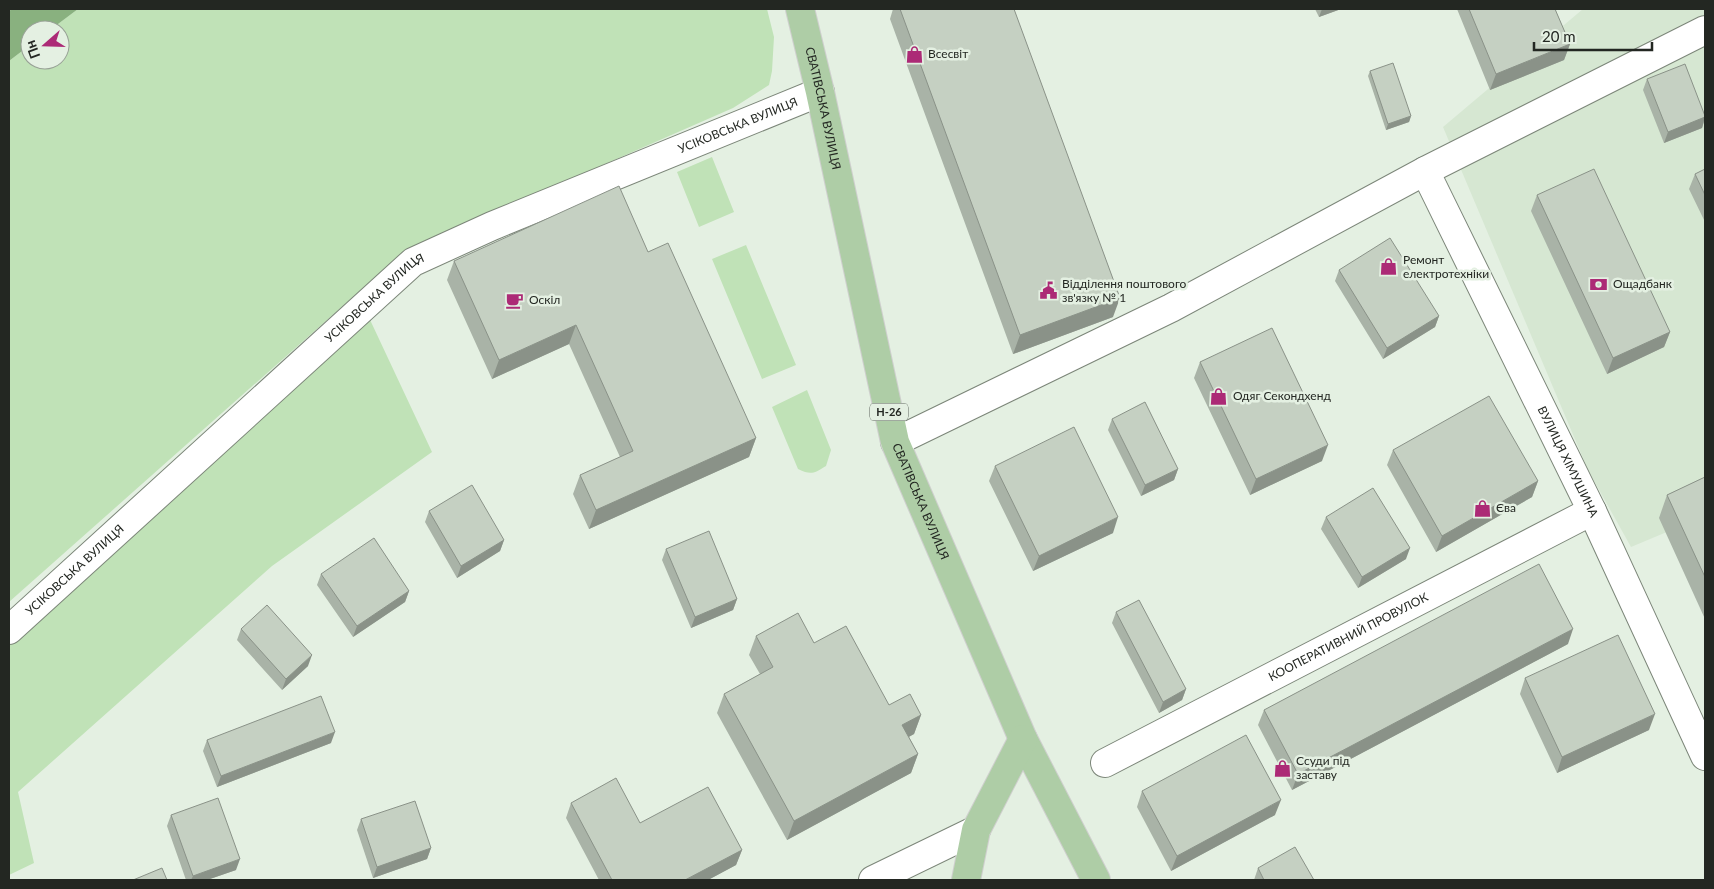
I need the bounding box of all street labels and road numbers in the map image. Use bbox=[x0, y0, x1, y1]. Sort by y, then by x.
street label: СВАТІВСЬКА ВУЛИЦЯ bbox=[802, 45, 844, 171]
street label: УСІКОВСЬКА ВУЛИЦЯ bbox=[676, 94, 800, 156]
street label: УСІКОВСЬКА ВУЛИЦЯ bbox=[322, 250, 426, 346]
road number: Н-26 bbox=[870, 404, 908, 421]
street label: ВУЛИЦЯ ХІМУШИНА bbox=[1535, 404, 1602, 520]
street label: СВАТІВСЬКА ВУЛИЦЯ bbox=[889, 441, 953, 562]
street label: УСІКОВСЬКА ВУЛИЦЯ bbox=[22, 521, 127, 618]
street label: КООПЕРАТИВНИЙ ПРОВУЛОК bbox=[1266, 589, 1430, 684]

